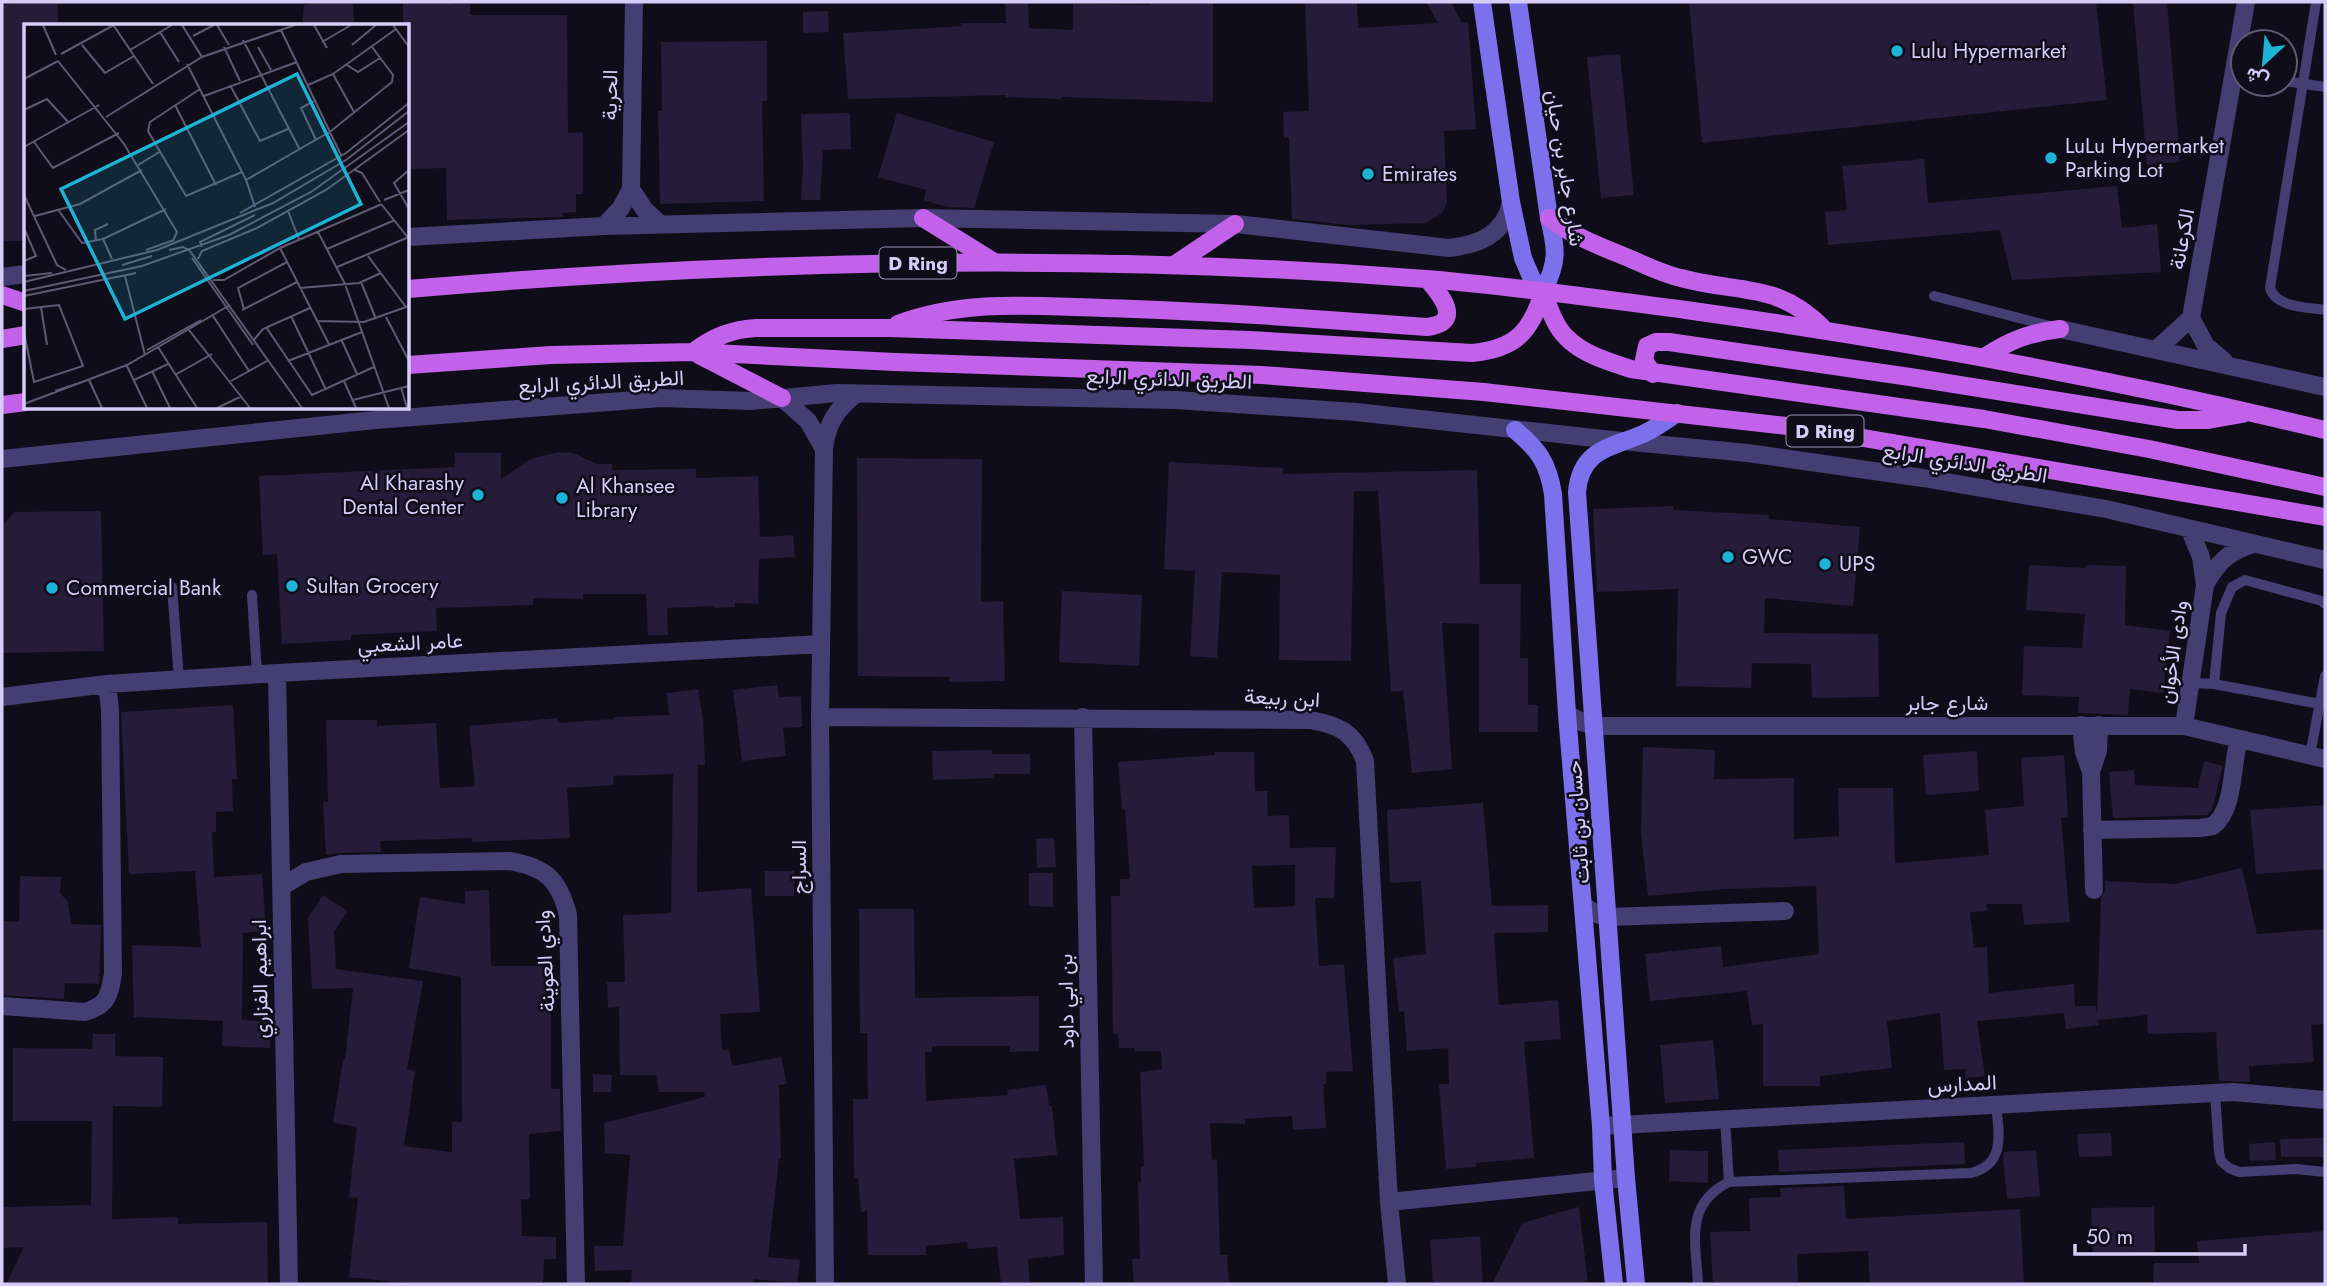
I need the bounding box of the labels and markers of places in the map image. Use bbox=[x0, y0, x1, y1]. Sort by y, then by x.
place label: Lulu Hypermarket bbox=[1911, 36, 2066, 66]
marker: Lulu Hypermarket bbox=[1889, 43, 1905, 59]
place label: LuLu Hypermarket Parking Lot bbox=[2065, 131, 2224, 185]
marker: LuLu Hypermarket Parking Lot bbox=[2043, 150, 2059, 166]
place label: Emirates bbox=[1382, 159, 1457, 189]
marker: Emirates bbox=[1360, 166, 1376, 182]
place label: Al Kharashy Dental Center bbox=[342, 468, 465, 522]
place label: Al Khansee Library bbox=[576, 471, 675, 525]
marker: Al Kharashy Dental Center bbox=[470, 487, 486, 503]
marker: Al Khansee Library bbox=[554, 490, 570, 506]
place label: GWC bbox=[1742, 542, 1793, 572]
marker: GWC bbox=[1720, 549, 1736, 565]
place label: UPS bbox=[1839, 549, 1875, 579]
marker: UPS bbox=[1817, 556, 1833, 572]
place label: Sultan Grocery bbox=[306, 571, 439, 601]
place label: Commercial Bank bbox=[66, 573, 222, 603]
marker: Sultan Grocery bbox=[284, 578, 300, 594]
marker: Commercial Bank bbox=[44, 580, 60, 596]

